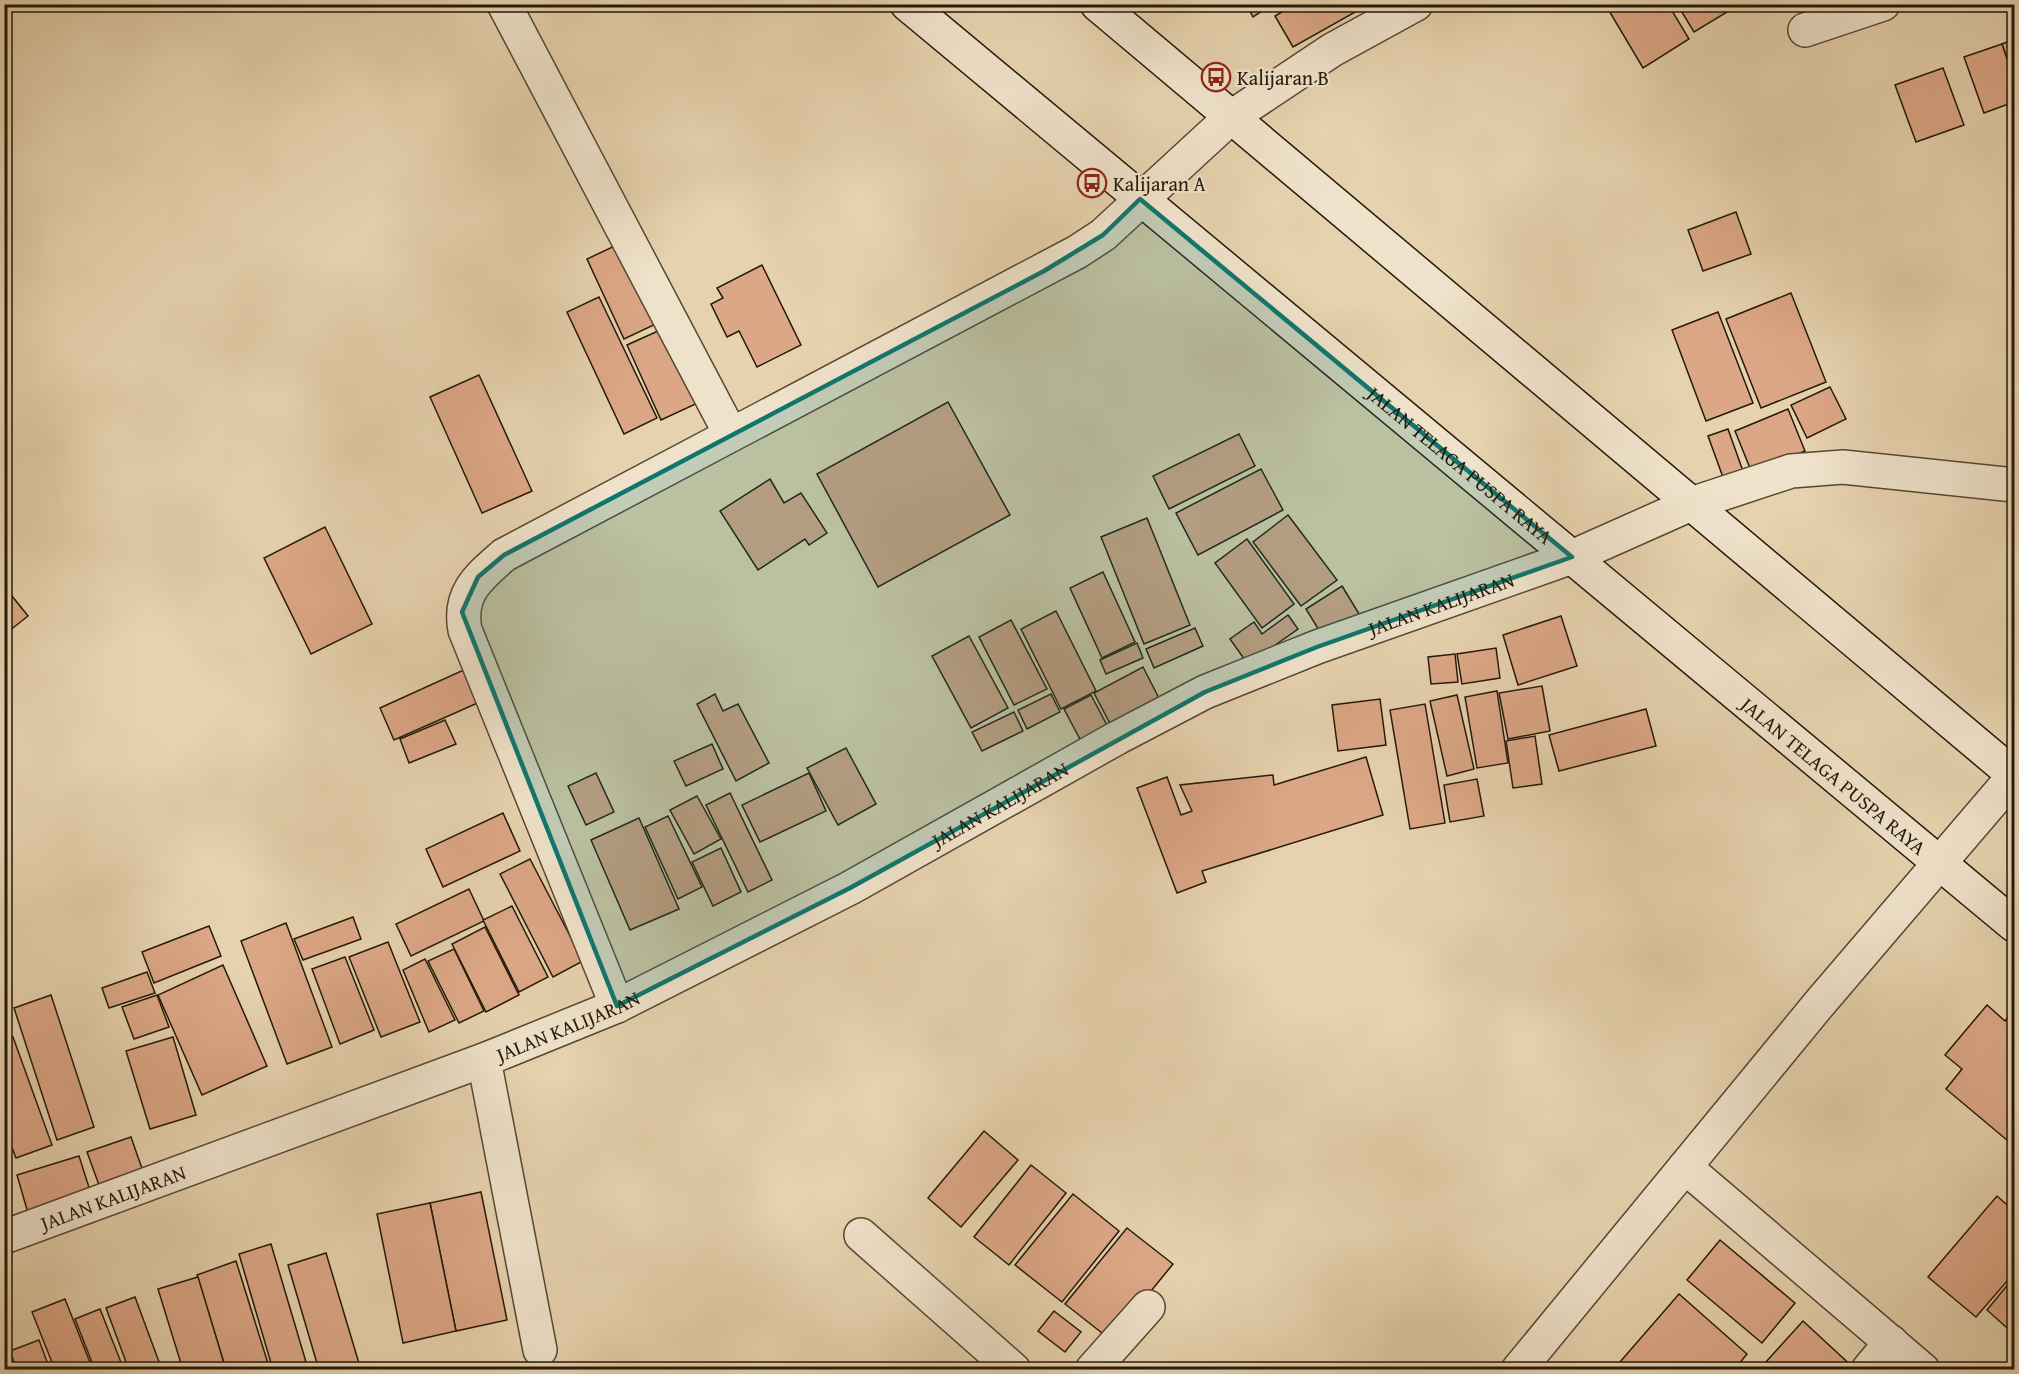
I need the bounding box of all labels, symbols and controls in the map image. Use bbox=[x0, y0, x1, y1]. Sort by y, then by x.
bus stop icon: Kalijaran B bbox=[1200, 61, 1232, 93]
place label: Kalijaran B bbox=[1237, 63, 1329, 92]
bus stop icon: Kalijaran A bbox=[1076, 167, 1108, 199]
place label: Kalijaran A bbox=[1113, 169, 1206, 198]
street label: JALAN TELAGA PUSPA RAYA bbox=[1359, 377, 1559, 550]
street label: JALAN KALIJARAN bbox=[1361, 564, 1518, 643]
street label: JALAN TELAGA PUSPA RAYA bbox=[1733, 688, 1933, 861]
street label: JALAN KALIJARAN bbox=[923, 754, 1073, 855]
street label: JALAN KALIJARAN bbox=[489, 983, 644, 1069]
street label: JALAN KALIJARAN bbox=[33, 1157, 190, 1238]

